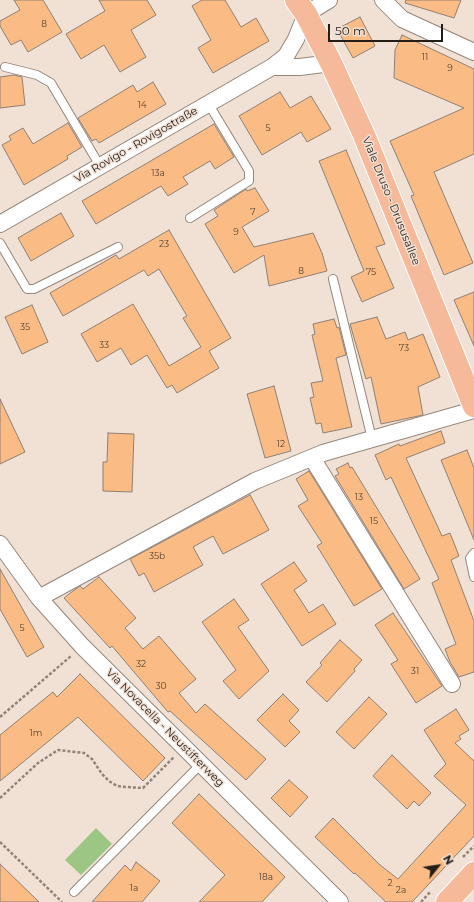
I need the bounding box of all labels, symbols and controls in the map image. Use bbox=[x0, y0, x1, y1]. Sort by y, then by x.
scale bar bbox=[330, 16, 445, 42]
house number: 8 bbox=[41, 19, 47, 29]
text: 50 m bbox=[335, 23, 366, 38]
house number: 11 bbox=[422, 52, 428, 62]
house number: 9 bbox=[447, 63, 453, 73]
house number: 14 bbox=[137, 100, 147, 110]
street label: Via Rovigo - Rovigostraße bbox=[72, 104, 200, 186]
house number: 5 bbox=[265, 123, 271, 133]
street label: Viale Druso - Drususallee bbox=[359, 135, 423, 267]
house number: 13a bbox=[151, 168, 165, 178]
house number: 7 bbox=[250, 207, 256, 217]
house number: 9 bbox=[233, 227, 239, 237]
house number: 23 bbox=[159, 239, 169, 249]
house number: 8 bbox=[298, 266, 304, 276]
house number: 75 bbox=[366, 267, 376, 277]
house number: 35 bbox=[20, 322, 30, 332]
house number: 33 bbox=[99, 340, 109, 350]
house number: 73 bbox=[399, 343, 409, 353]
house number: 12 bbox=[277, 439, 285, 449]
house number: 13 bbox=[355, 492, 363, 502]
house number: 15 bbox=[370, 516, 378, 526]
house number: 35b bbox=[149, 551, 165, 561]
house number: 5 bbox=[19, 623, 25, 633]
house number: 32 bbox=[136, 659, 146, 669]
street label: Via Novacella - Neustifterweg bbox=[103, 666, 227, 790]
house number: 31 bbox=[411, 666, 419, 676]
house number: 30 bbox=[155, 681, 167, 691]
house number: 1m bbox=[30, 728, 42, 738]
north arrow bbox=[418, 846, 458, 886]
text: N bbox=[440, 853, 457, 867]
house number: 18a bbox=[259, 872, 273, 882]
house number: 2 bbox=[387, 878, 393, 888]
house number: 1a bbox=[130, 883, 138, 893]
house number: 2a bbox=[396, 885, 406, 895]

